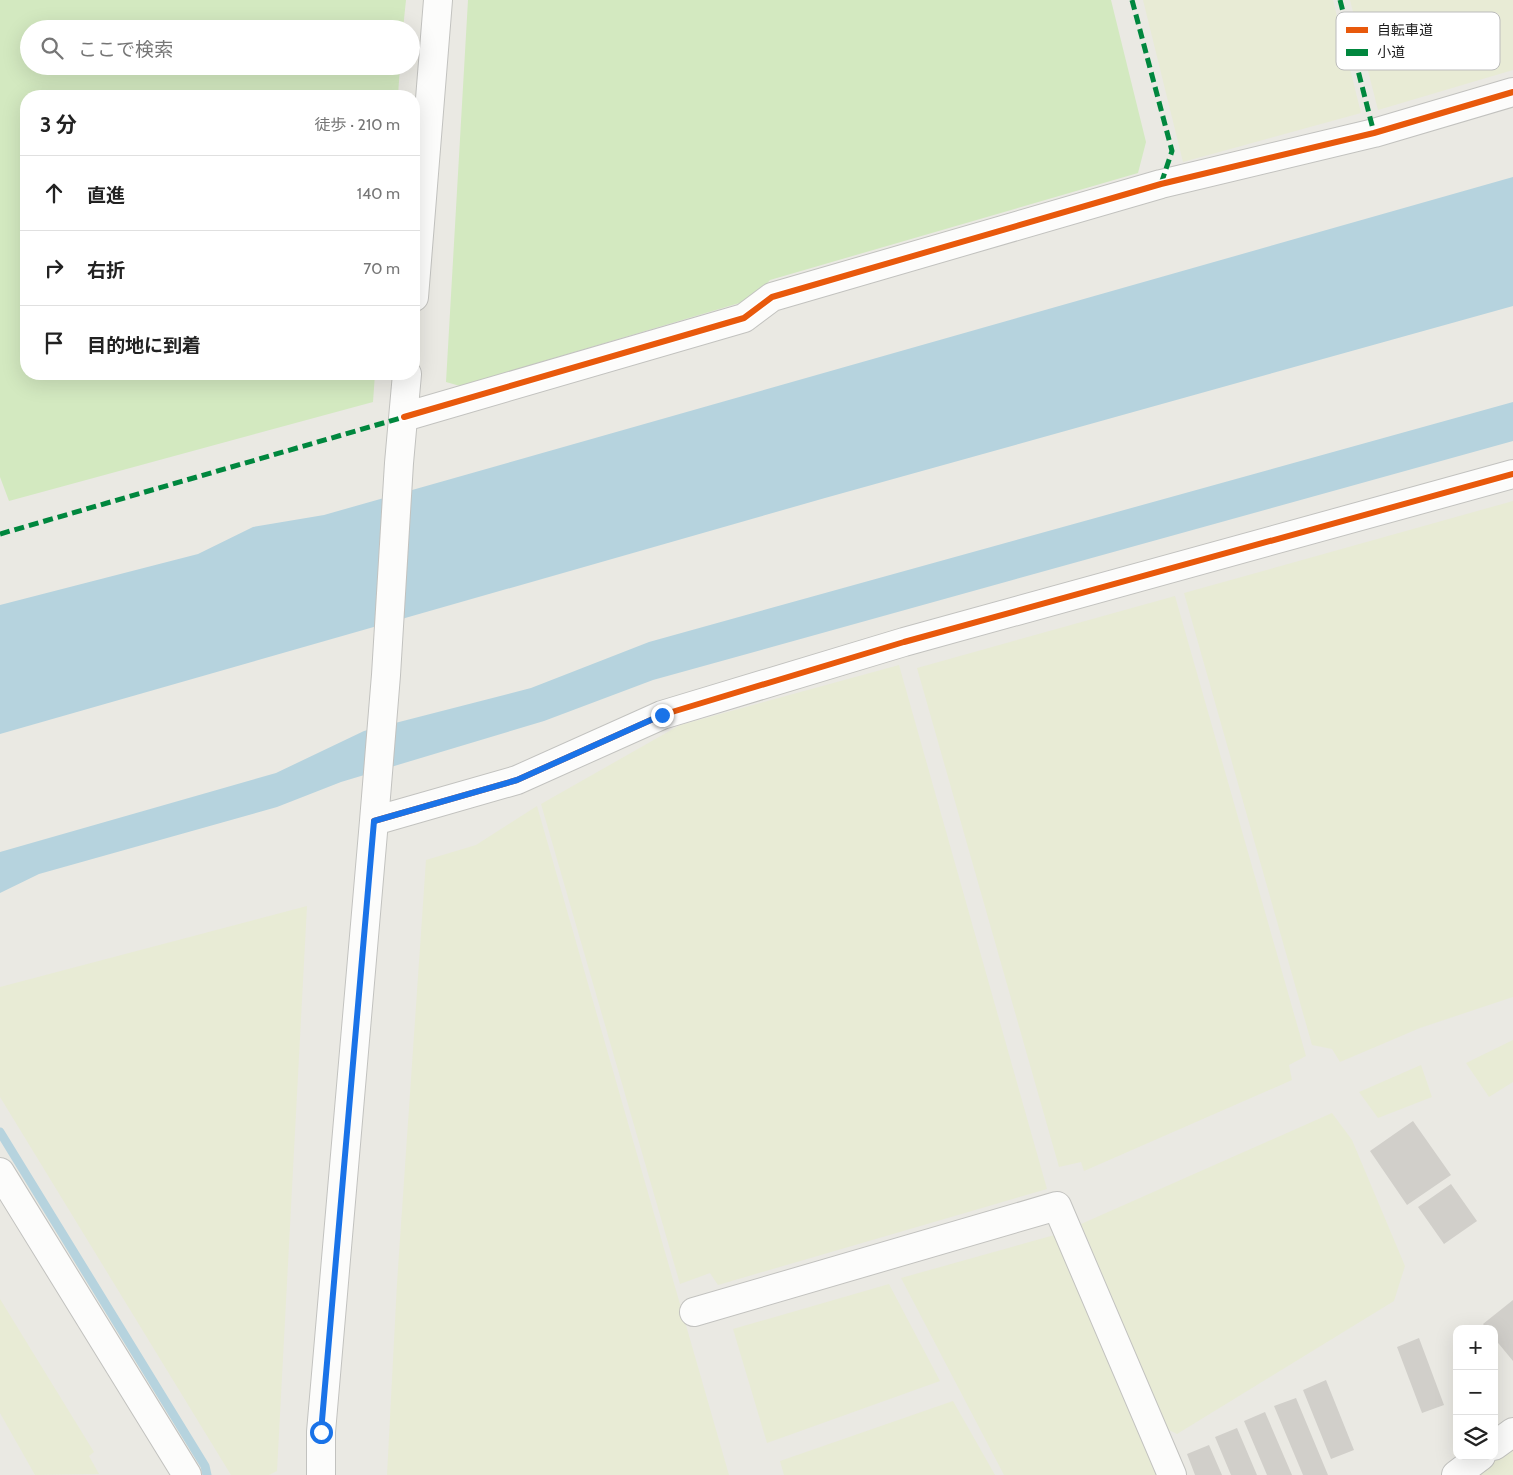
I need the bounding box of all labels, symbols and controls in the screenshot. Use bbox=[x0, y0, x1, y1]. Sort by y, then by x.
legend bbox=[1336, 12, 1500, 70]
search box bbox=[20, 20, 420, 75]
text: 自転車道 bbox=[1377, 21, 1433, 39]
icon: search bbox=[38, 34, 66, 62]
text: ここで検索 bbox=[78, 38, 173, 61]
text: 小道 bbox=[1377, 43, 1405, 61]
text: 3 分 bbox=[40, 112, 77, 137]
text: 徒歩 · 210 m bbox=[315, 115, 400, 134]
icon: ahead bbox=[40, 179, 68, 207]
text: 直進 bbox=[87, 184, 125, 207]
text: 140 m bbox=[357, 184, 400, 203]
icon: right bbox=[40, 254, 68, 282]
text: 右折 bbox=[87, 259, 125, 282]
text: 70 m bbox=[363, 259, 400, 278]
icon: arrive bbox=[40, 329, 68, 357]
text: 目的地に到着 bbox=[87, 334, 201, 357]
route end bbox=[651, 704, 674, 727]
map controls bbox=[1453, 1325, 1498, 1460]
button: + bbox=[1453, 1325, 1498, 1370]
button: − bbox=[1453, 1370, 1498, 1415]
button: layers bbox=[1453, 1415, 1498, 1460]
route start bbox=[310, 1421, 333, 1444]

